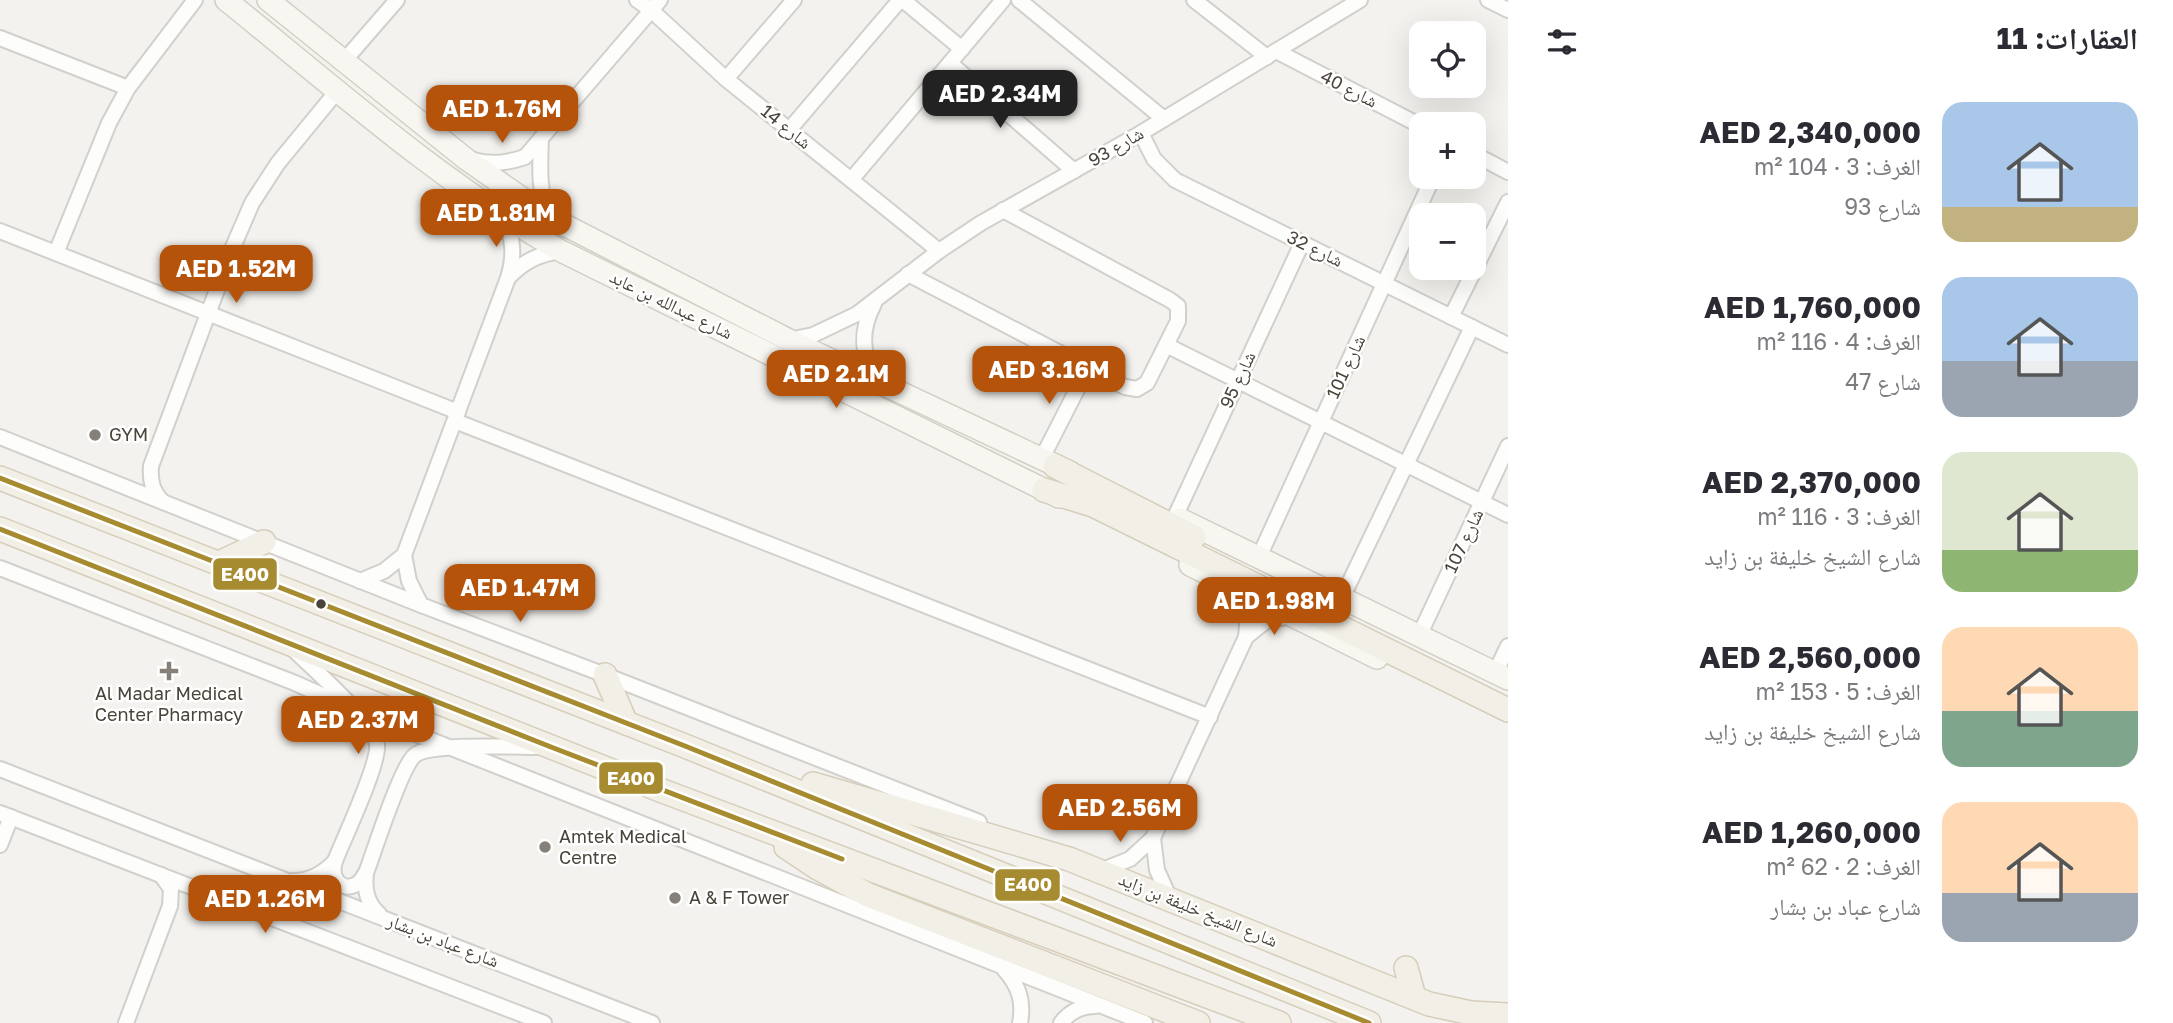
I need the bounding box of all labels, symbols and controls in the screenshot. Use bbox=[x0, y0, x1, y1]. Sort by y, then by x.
text: العقارات: 11 bbox=[1997, 20, 2138, 56]
map controls bbox=[1409, 21, 1486, 280]
button: locate bbox=[1409, 21, 1486, 98]
icon: filters bbox=[1543, 23, 1581, 61]
street label: شارع 40 bbox=[1317, 64, 1382, 113]
pin: AED 2.34M bbox=[920, 71, 1080, 130]
text: AED 2.34M bbox=[938, 79, 1062, 107]
pin: AED 1.76M bbox=[422, 86, 582, 145]
text: AED 1.76M bbox=[442, 94, 562, 122]
street label: شارع 14 bbox=[756, 99, 816, 154]
button: + bbox=[1409, 112, 1486, 189]
text: AED 2,340,000 bbox=[1699, 114, 1921, 150]
street label: شارع 93 bbox=[1084, 122, 1148, 172]
icon: home bbox=[1998, 130, 2082, 214]
text: الغرف: 3 · 104 m² bbox=[1754, 152, 1921, 180]
pin: AED 1.81M bbox=[416, 190, 576, 249]
text: شارع 93 bbox=[1844, 192, 1921, 220]
text: AED 1.81M bbox=[436, 198, 556, 226]
button: − bbox=[1409, 203, 1486, 280]
street label: شارع 32 bbox=[1283, 225, 1347, 272]
pin: AED 1.52M bbox=[156, 246, 316, 305]
text: AED 1.52M bbox=[176, 254, 296, 282]
street label: شارع عبدالله بن عابد bbox=[606, 265, 736, 344]
text: AED 1,760,000 bbox=[1704, 289, 1921, 325]
icon: home bbox=[1998, 305, 2082, 389]
text: الغرف: 4 · 116 m² bbox=[1757, 327, 1921, 355]
street label: شارع 101 bbox=[1321, 331, 1370, 402]
pin: AED 3.16M bbox=[969, 346, 1129, 406]
street label: شارع 95 bbox=[1214, 348, 1261, 412]
pin: AED 2.1M bbox=[764, 350, 908, 410]
text: AED 3.16M bbox=[988, 355, 1110, 383]
text: AED 2.1M bbox=[783, 359, 889, 387]
text: شارع 47 bbox=[1845, 367, 1921, 395]
place label: GYM bbox=[109, 423, 148, 445]
marker: GYM bbox=[87, 427, 103, 443]
text: AED 2,370,000 bbox=[1702, 464, 1921, 500]
icon: home bbox=[1998, 480, 2082, 564]
text: الغرف: 3 · 116 m² bbox=[1757, 502, 1921, 530]
street label: شارع 107 bbox=[1439, 505, 1488, 577]
text: شارع الشيخ خليفة بن زايد bbox=[1704, 542, 1921, 570]
line badge: E400 bbox=[212, 557, 278, 591]
text: E400 bbox=[221, 562, 269, 585]
pin: AED 1.47M bbox=[440, 564, 600, 624]
text: AED 1.47M bbox=[460, 573, 580, 601]
pin: AED 1.98M bbox=[1194, 578, 1354, 637]
text: AED 1.98M bbox=[1213, 586, 1335, 614]
unlabelled marker bbox=[314, 597, 328, 611]
text: AED 2,560,000 bbox=[1699, 639, 1921, 675]
icon: home bbox=[1998, 655, 2082, 739]
marker: Al Madar Medical Center Pharmacy bbox=[159, 661, 179, 681]
text: الغرف: 5 · 153 m² bbox=[1756, 677, 1921, 705]
place label: Al Madar Medical Center Pharmacy bbox=[95, 682, 243, 725]
pin: AED 2.37M bbox=[278, 696, 438, 756]
text: AED 2.37M bbox=[297, 705, 419, 733]
text: شارع الشيخ خليفة بن زايد bbox=[1704, 717, 1921, 745]
line badge: E400 bbox=[598, 761, 664, 795]
text: E400 bbox=[607, 766, 655, 789]
pin: AED 2.56M bbox=[1040, 784, 1200, 844]
text: AED 2.56M bbox=[1058, 793, 1182, 821]
text: AED 1,260,000 bbox=[1702, 814, 1921, 850]
place label: Amtek Medical Centre bbox=[559, 825, 687, 868]
icon: home bbox=[1998, 830, 2082, 914]
marker: Amtek Medical Centre bbox=[537, 839, 553, 855]
text: الغرف: 2 · 62 m² bbox=[1766, 852, 1921, 880]
street label: شارع الشيخ خليفة بن زايد bbox=[1115, 867, 1281, 953]
line badge: E400 bbox=[994, 868, 1061, 902]
text: E400 bbox=[1004, 872, 1052, 895]
pin: AED 1.26M bbox=[185, 876, 345, 935]
text: AED 1.26M bbox=[204, 884, 326, 912]
place label: A & F Tower bbox=[689, 886, 789, 908]
marker: A & F Tower bbox=[667, 890, 683, 906]
text: شارع عباد بن بشار bbox=[1770, 892, 1921, 920]
street label: شارع عباد بن بشار bbox=[383, 908, 502, 972]

